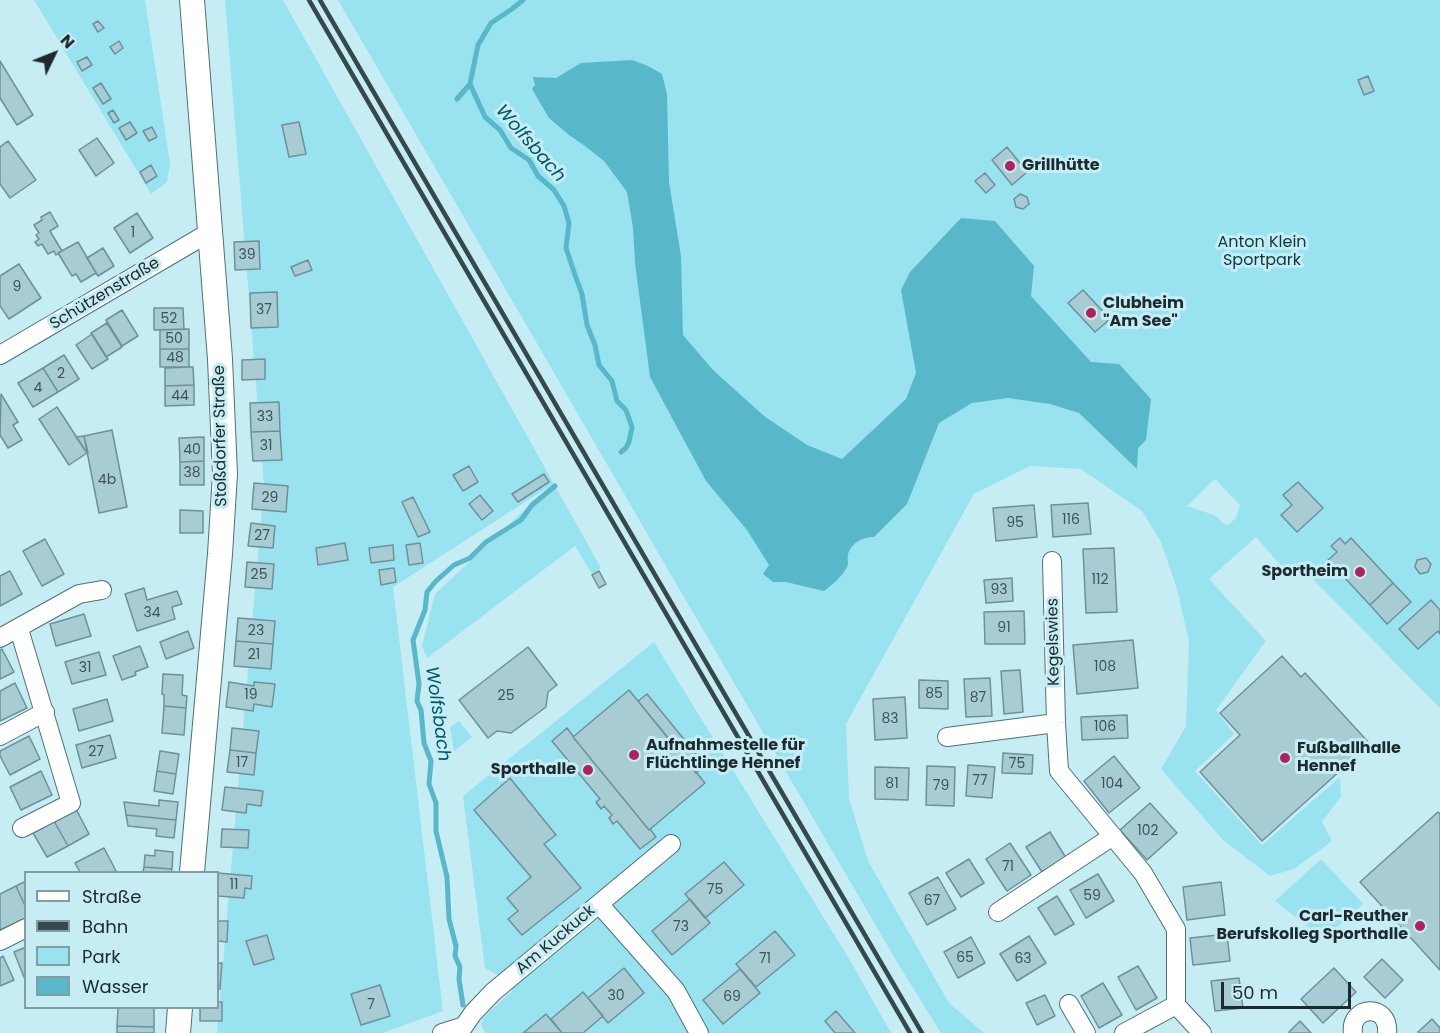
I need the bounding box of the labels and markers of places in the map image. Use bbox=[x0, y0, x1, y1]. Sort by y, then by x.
place label: Grillhütte bbox=[1022, 156, 1100, 176]
marker: Grillhütte bbox=[1003, 159, 1017, 173]
place label: Clubheim "Am See" bbox=[1103, 294, 1184, 332]
marker: Clubheim "Am See" bbox=[1084, 306, 1098, 320]
place label: Sportheim bbox=[1261, 562, 1348, 582]
marker: Sportheim bbox=[1353, 565, 1367, 579]
place label: Aufnahmestelle für Flüchtlinge Hennef bbox=[646, 736, 805, 774]
place label: Fußballhalle Hennef bbox=[1297, 739, 1401, 777]
marker: Aufnahmestelle für Flüchtlinge Hennef bbox=[627, 748, 641, 762]
marker: Fußballhalle Hennef bbox=[1278, 751, 1292, 765]
place label: Sporthalle bbox=[491, 760, 576, 780]
marker: Sporthalle bbox=[581, 763, 595, 777]
place label: Carl-Reuther Berufskolleg Sporthalle bbox=[1216, 907, 1408, 945]
marker: Carl-Reuther Berufskolleg Sporthalle bbox=[1413, 919, 1427, 933]

